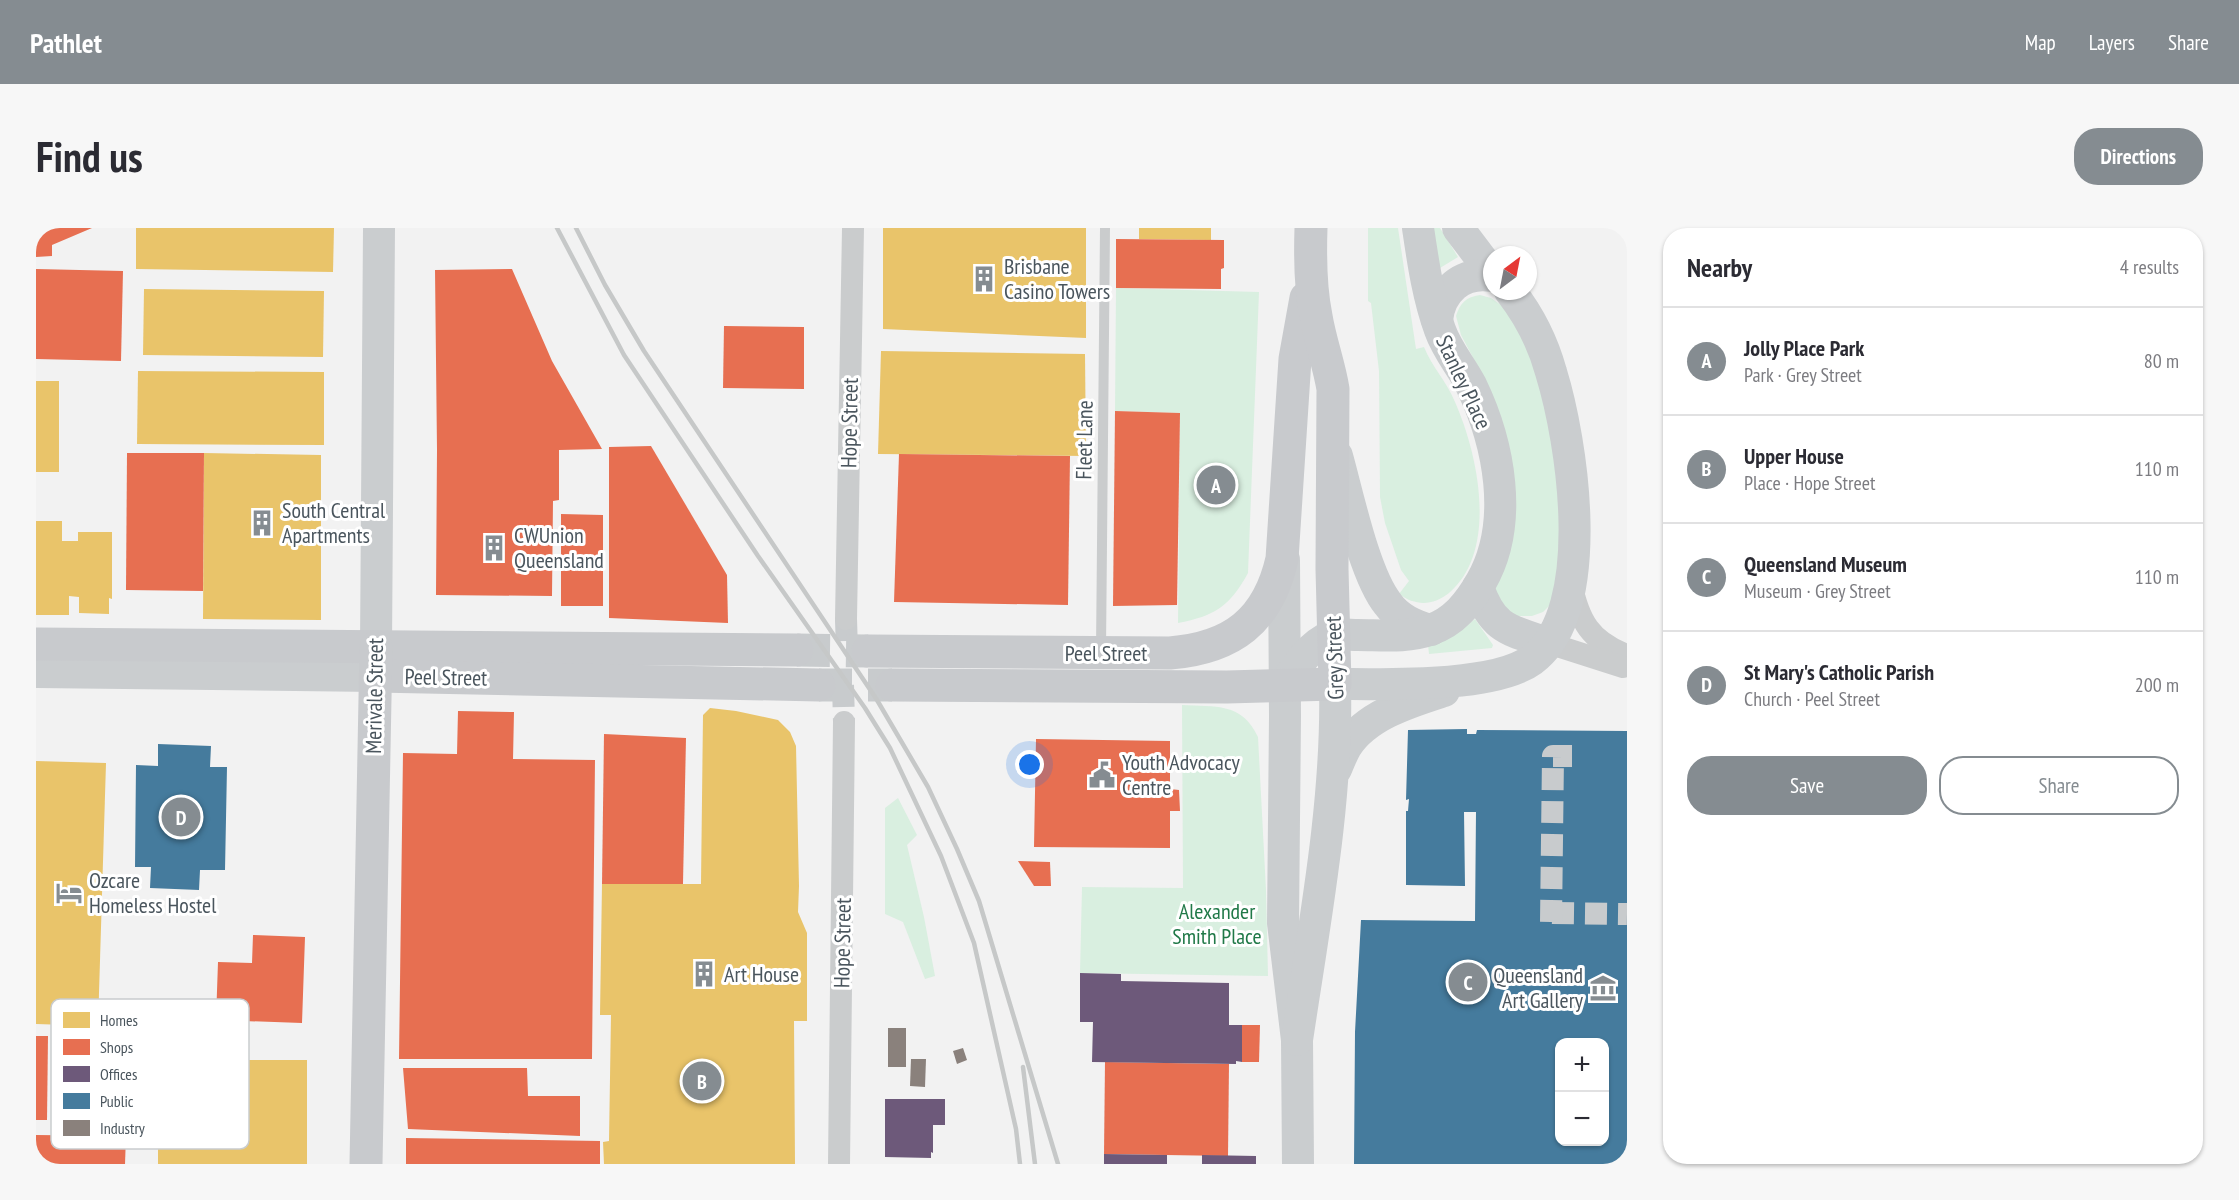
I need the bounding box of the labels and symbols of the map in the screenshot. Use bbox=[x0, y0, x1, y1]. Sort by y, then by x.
north arrow bbox=[1483, 246, 1537, 300]
place label: Brisbane Casino Towers bbox=[1004, 252, 1110, 305]
building icon: Brisbane Casino Towers bbox=[969, 264, 999, 294]
street label: Stanley Place bbox=[1430, 331, 1498, 433]
street label: Hope Street bbox=[834, 378, 864, 468]
street label: Fleet Lane bbox=[1069, 400, 1099, 480]
pin: A bbox=[1196, 462, 1236, 508]
place label: South Central Apartments bbox=[282, 496, 386, 549]
building icon: South Central Apartments bbox=[247, 508, 277, 538]
place label: CWUnion Queensland bbox=[514, 521, 604, 574]
building icon: CWUnion Queensland bbox=[479, 533, 509, 563]
street label: Grey Street bbox=[1319, 616, 1349, 700]
street label: Merivale Street bbox=[359, 638, 389, 754]
street label: Peel Street bbox=[1065, 639, 1147, 667]
street label: Peel Street bbox=[404, 662, 488, 692]
place label: Youth Advocacy Centre bbox=[1122, 748, 1240, 801]
your location bbox=[1015, 750, 1044, 779]
public building icon: Youth Advocacy Centre bbox=[1087, 760, 1117, 790]
pin: D bbox=[162, 794, 200, 840]
place label: Ozcare Homeless Hostel bbox=[89, 866, 217, 919]
hotel icon: Ozcare Homeless Hostel bbox=[54, 878, 84, 908]
park label: Alexander Smith Place bbox=[1172, 897, 1262, 950]
street label: Hope Street bbox=[827, 898, 857, 988]
building icon: Art House bbox=[689, 959, 719, 989]
place label: Art House bbox=[724, 960, 799, 988]
pin: C bbox=[1448, 960, 1488, 1005]
place label: Queensland Art Gallery bbox=[1493, 961, 1584, 1014]
museum icon: Queensland Art Gallery bbox=[1588, 973, 1618, 1003]
legend bbox=[51, 999, 249, 1149]
text: Homes bbox=[100, 1010, 138, 1030]
text: Shops bbox=[100, 1037, 133, 1057]
pin: B bbox=[682, 1058, 722, 1104]
text: Offices bbox=[100, 1064, 137, 1084]
text: Public bbox=[100, 1091, 134, 1111]
text: Industry bbox=[100, 1118, 145, 1138]

